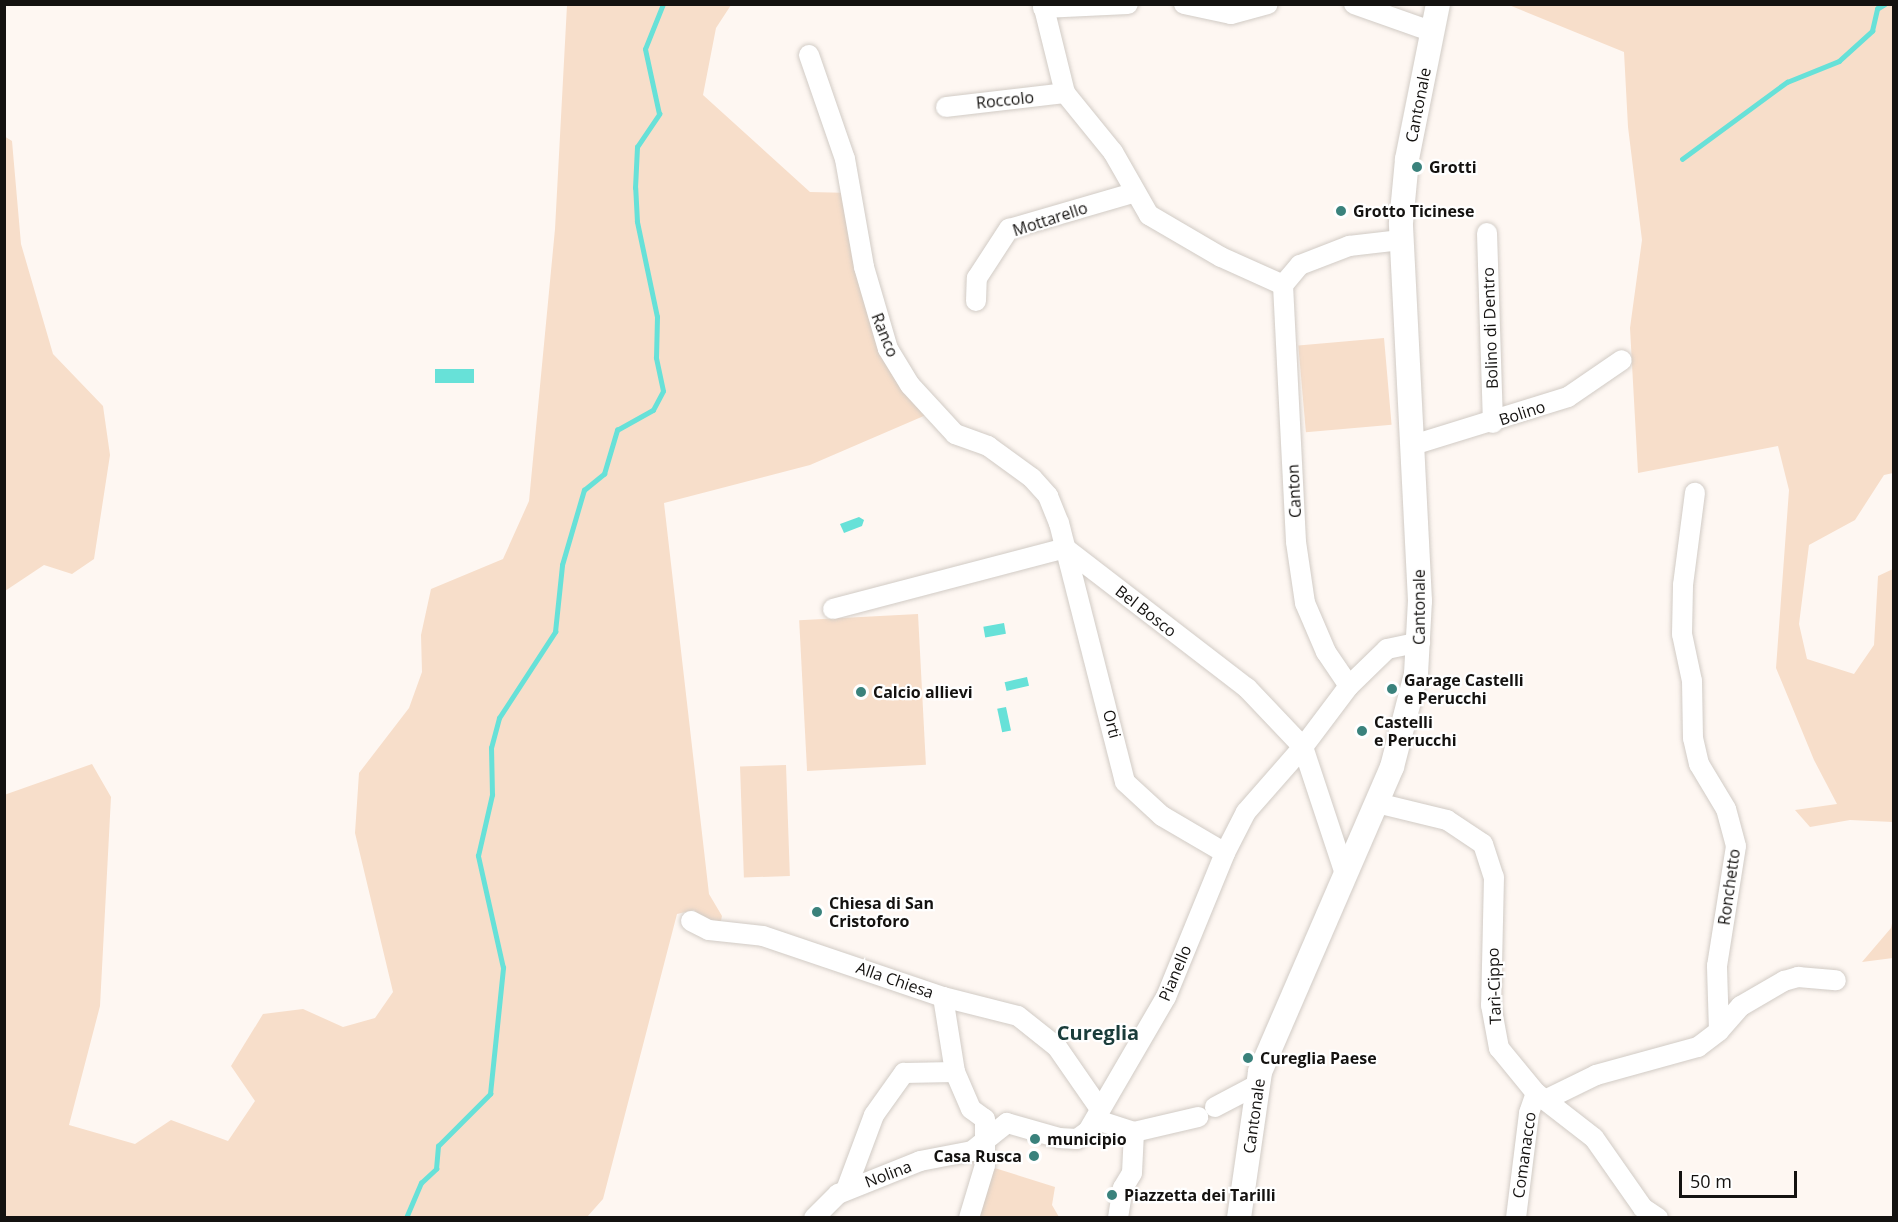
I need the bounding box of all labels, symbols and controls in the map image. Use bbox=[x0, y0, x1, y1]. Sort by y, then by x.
street label: Cantonale bbox=[1401, 66, 1435, 144]
street label: Roccolo bbox=[975, 87, 1035, 113]
place label: Grotti bbox=[1429, 157, 1477, 177]
marker: Grotti bbox=[1410, 160, 1424, 174]
street label: Mottarello bbox=[1010, 198, 1090, 240]
place label: Grotto Ticinese bbox=[1353, 201, 1474, 221]
marker: Grotto Ticinese bbox=[1334, 204, 1348, 218]
street label: Bolino di Dentro bbox=[1478, 267, 1502, 389]
street label: Ranco bbox=[868, 310, 902, 360]
street label: Bolino bbox=[1496, 397, 1548, 429]
street label: Canton bbox=[1283, 464, 1305, 518]
street label: Cantonale bbox=[1409, 569, 1429, 645]
street label: Bel Bosco bbox=[1112, 581, 1180, 641]
place label: Garage Castelli e Perucchi bbox=[1404, 670, 1524, 708]
place label: Calcio allievi bbox=[873, 682, 973, 702]
marker: Garage Castelli e Perucchi bbox=[1385, 682, 1399, 696]
marker: Calcio allievi bbox=[854, 685, 868, 699]
street label: Orti bbox=[1099, 708, 1125, 740]
place label: Castelli e Perucchi bbox=[1374, 712, 1457, 750]
marker: Castelli e Perucchi bbox=[1355, 724, 1369, 738]
street label: Ronchetto bbox=[1714, 848, 1744, 926]
place label: Chiesa di San Cristoforo bbox=[829, 893, 934, 931]
marker: Chiesa di San Cristoforo bbox=[810, 905, 824, 919]
street label: Pianello bbox=[1155, 942, 1195, 1004]
street label: Tarì-Cippo bbox=[1483, 947, 1505, 1025]
street label: Alla Chiesa bbox=[854, 958, 936, 1002]
district label: Cureglia bbox=[1057, 1020, 1139, 1044]
place label: Cureglia Paese bbox=[1260, 1048, 1377, 1068]
marker: Cureglia Paese bbox=[1241, 1051, 1255, 1065]
street label: Cantonale bbox=[1239, 1077, 1269, 1155]
street label: Comanacco bbox=[1508, 1111, 1540, 1199]
place label: municipio bbox=[1047, 1129, 1127, 1149]
marker: municipio bbox=[1028, 1132, 1042, 1146]
place label: Casa Rusca bbox=[933, 1146, 1022, 1166]
marker: Casa Rusca bbox=[1027, 1149, 1041, 1163]
street label: Nolina bbox=[862, 1156, 914, 1192]
scale bar bbox=[1682, 1159, 1800, 1197]
text: 50 m bbox=[1690, 1169, 1732, 1193]
place label: Piazzetta dei Tarilli bbox=[1124, 1185, 1276, 1205]
marker: Piazzetta dei Tarilli bbox=[1105, 1188, 1119, 1202]

